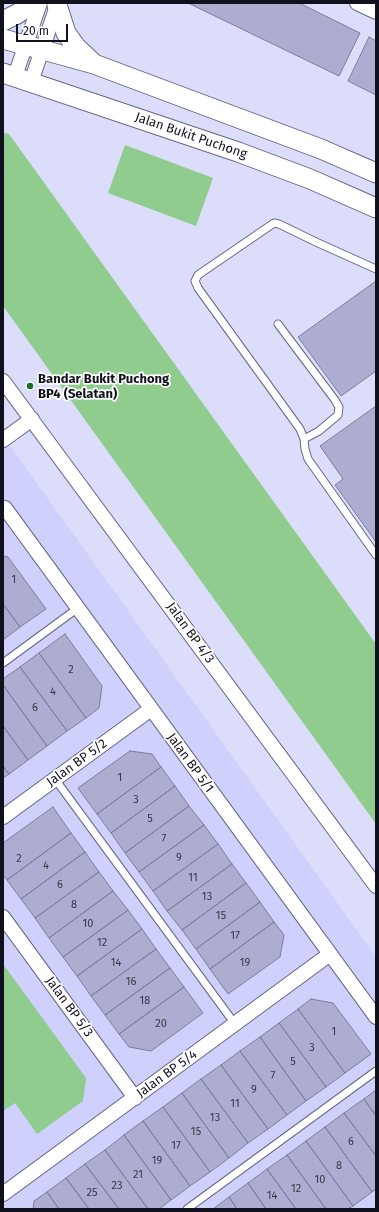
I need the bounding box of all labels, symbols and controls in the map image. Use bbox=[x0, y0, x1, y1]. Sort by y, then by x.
scale bar bbox=[18, 16, 70, 42]
text: 20 m bbox=[23, 24, 49, 38]
street label: Jalan Bukit Puchong bbox=[133, 110, 249, 162]
place label: Bandar Bukit Puchong BP4 (Selatan) bbox=[38, 371, 169, 402]
marker: Bandar Bukit Puchong BP4 (Selatan) bbox=[25, 381, 35, 391]
house number: 1 bbox=[12, 573, 16, 587]
street label: Jalan BP 4/3 bbox=[163, 600, 217, 666]
house number: 2 bbox=[68, 663, 74, 677]
house number: 4 bbox=[50, 685, 56, 699]
house number: 6 bbox=[32, 701, 38, 715]
street label: Jalan BP 5/1 bbox=[163, 730, 217, 796]
street label: Jalan BP 5/2 bbox=[44, 736, 110, 790]
house number: 1 bbox=[118, 771, 122, 785]
house number: 3 bbox=[133, 793, 139, 807]
house number: 5 bbox=[147, 812, 153, 826]
house number: 7 bbox=[162, 832, 166, 846]
house number: 9 bbox=[176, 851, 182, 865]
house number: 2 bbox=[16, 852, 22, 866]
house number: 4 bbox=[43, 859, 49, 873]
house number: 11 bbox=[188, 871, 198, 885]
house number: 6 bbox=[57, 878, 63, 892]
house number: 13 bbox=[202, 890, 212, 904]
house number: 8 bbox=[71, 898, 77, 912]
house number: 15 bbox=[216, 909, 226, 923]
house number: 10 bbox=[83, 917, 93, 931]
house number: 17 bbox=[230, 929, 240, 943]
house number: 12 bbox=[97, 936, 107, 950]
house number: 14 bbox=[111, 956, 121, 970]
house number: 19 bbox=[240, 956, 250, 970]
street label: Jalan BP 5/3 bbox=[42, 974, 96, 1040]
house number: 16 bbox=[126, 975, 136, 989]
house number: 18 bbox=[140, 994, 150, 1008]
house number: 20 bbox=[155, 1017, 167, 1031]
house number: 1 bbox=[332, 1025, 336, 1039]
house number: 3 bbox=[309, 1041, 315, 1055]
street label: Jalan BP 5/4 bbox=[134, 1047, 200, 1101]
house number: 5 bbox=[290, 1055, 296, 1069]
house number: 7 bbox=[271, 1069, 275, 1083]
house number: 9 bbox=[251, 1083, 257, 1097]
house number: 11 bbox=[230, 1097, 240, 1111]
house number: 13 bbox=[210, 1111, 220, 1125]
house number: 15 bbox=[191, 1125, 201, 1139]
house number: 6 bbox=[348, 1135, 354, 1149]
house number: 17 bbox=[171, 1139, 181, 1153]
house number: 19 bbox=[152, 1154, 162, 1168]
house number: 8 bbox=[336, 1159, 342, 1173]
house number: 21 bbox=[133, 1168, 143, 1182]
house number: 10 bbox=[315, 1173, 325, 1187]
house number: 23 bbox=[112, 1179, 122, 1193]
house number: 12 bbox=[291, 1182, 301, 1196]
house number: 25 bbox=[87, 1186, 97, 1200]
house number: 14 bbox=[267, 1189, 277, 1203]

